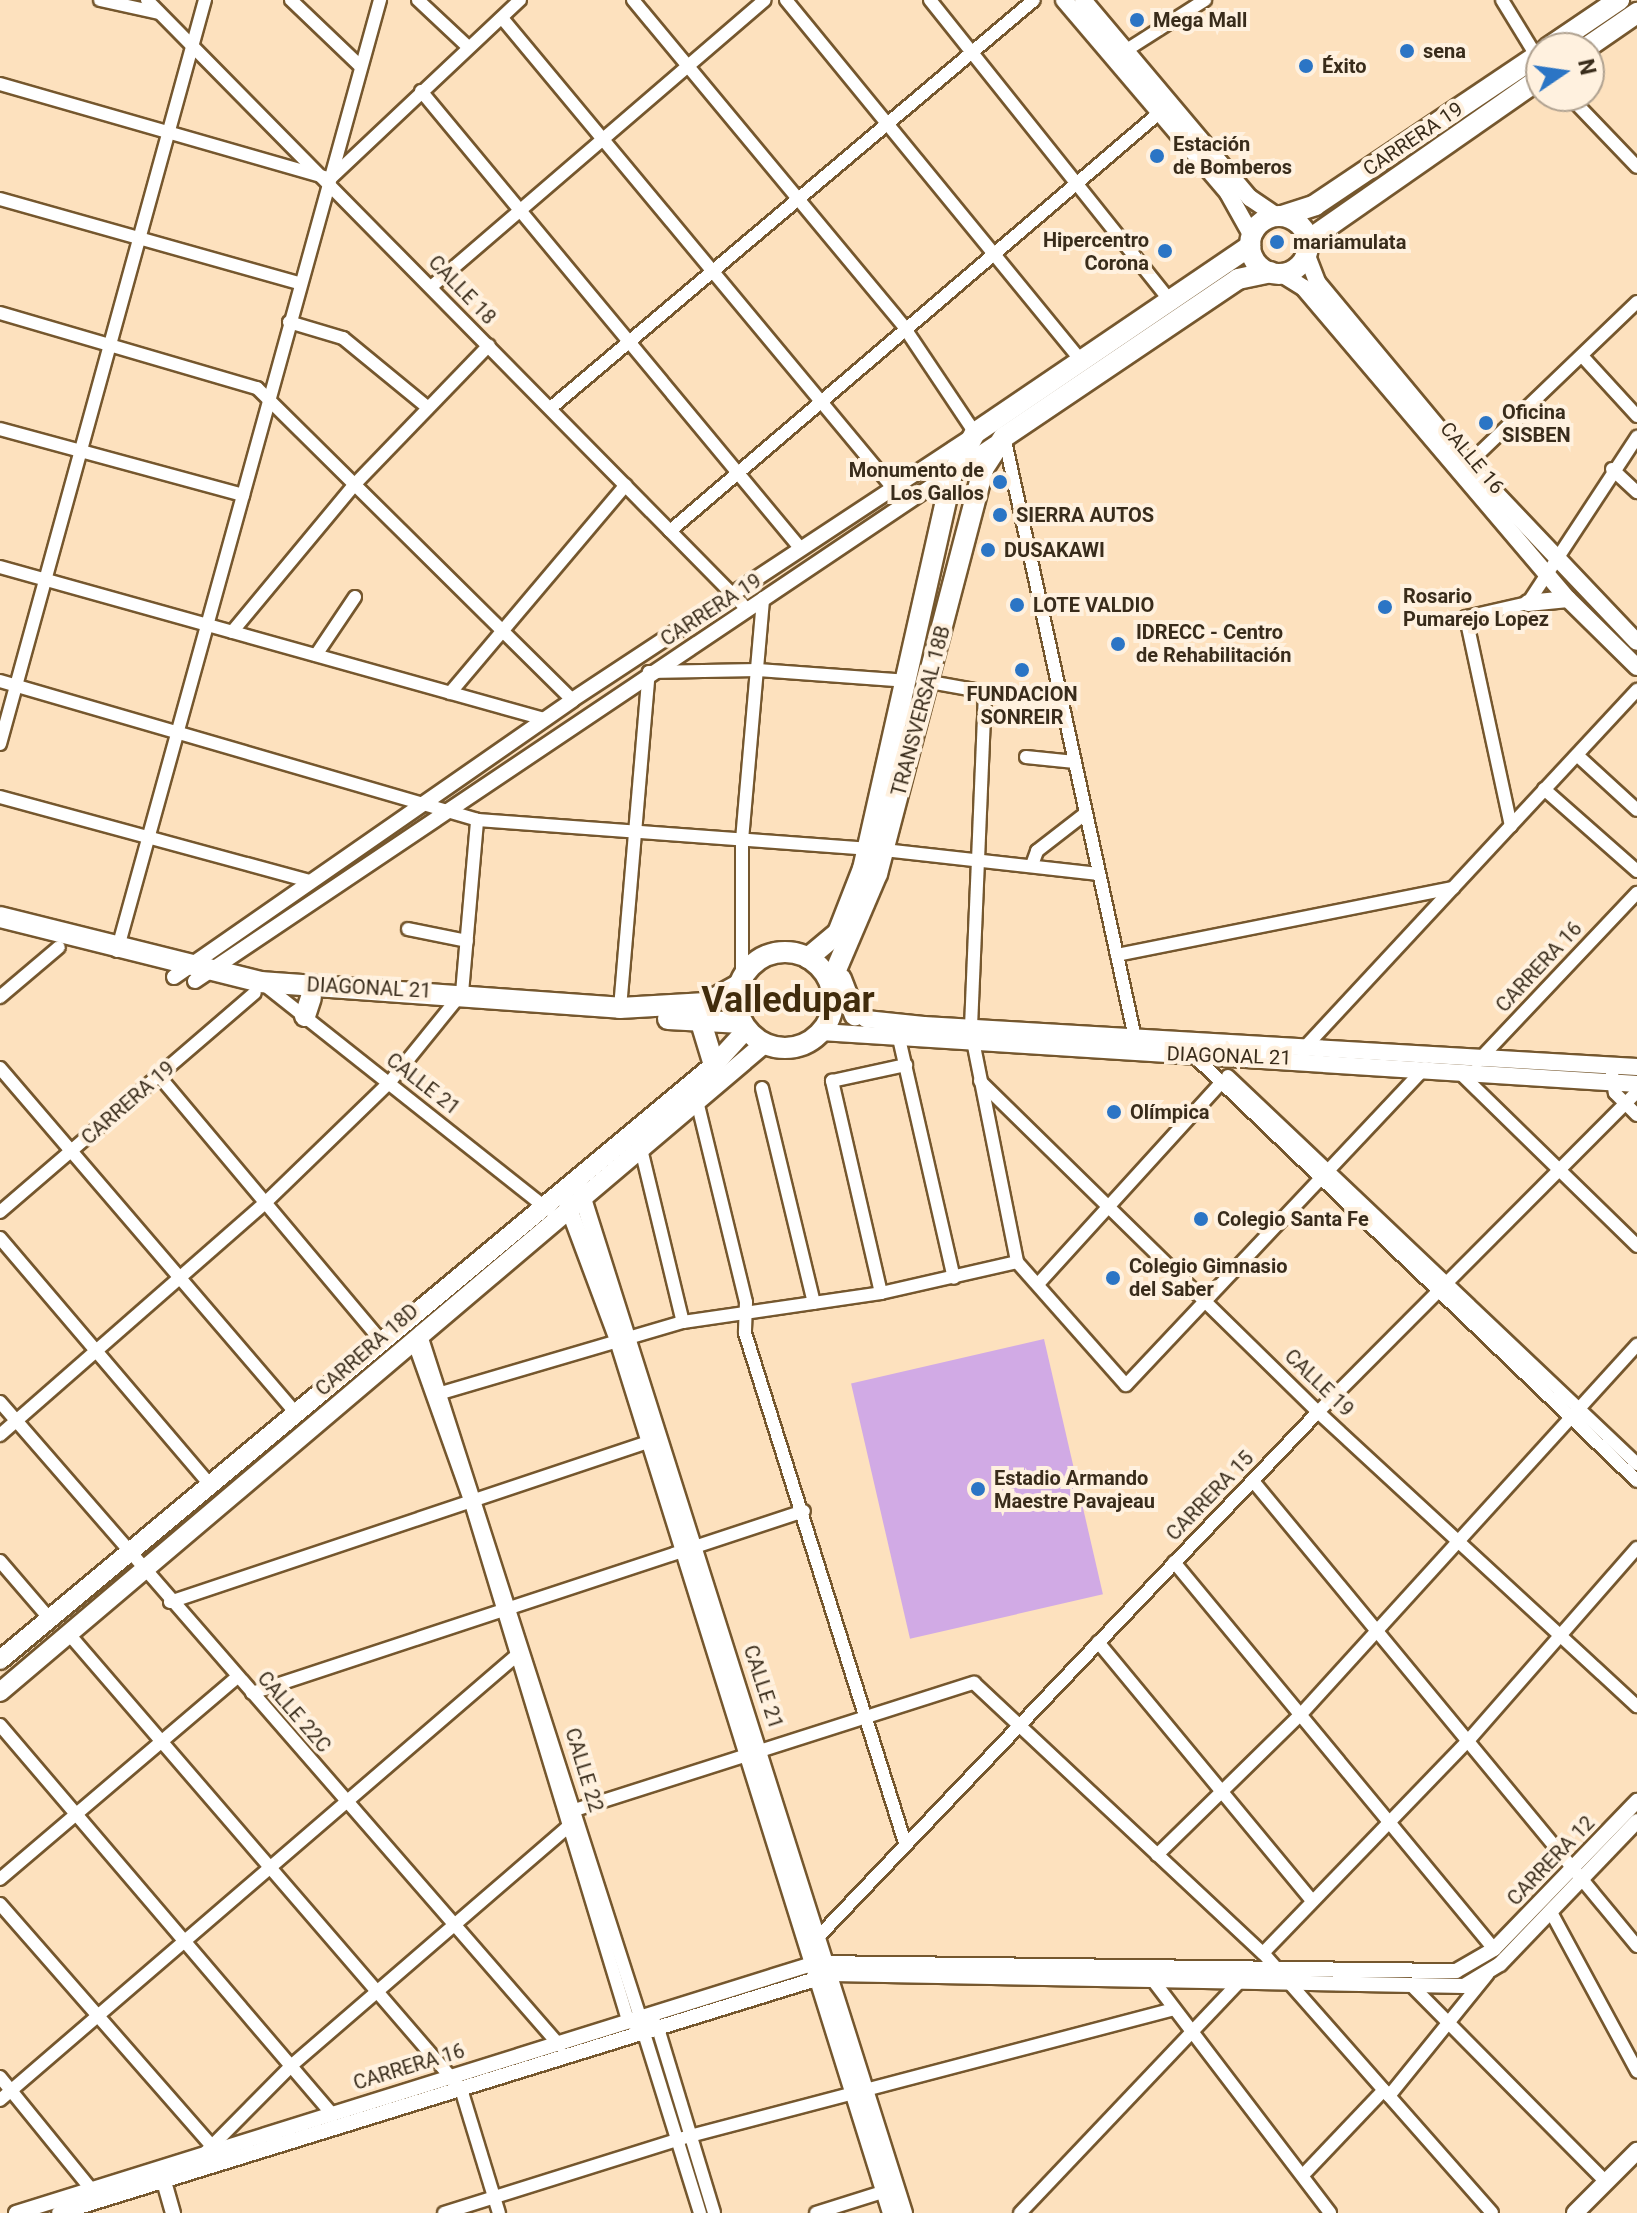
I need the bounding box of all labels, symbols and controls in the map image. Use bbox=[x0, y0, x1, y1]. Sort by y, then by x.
place label: Mega Mall bbox=[1153, 8, 1247, 32]
marker: Mega Mall bbox=[1128, 11, 1146, 29]
north arrow bbox=[1525, 32, 1605, 112]
place label: sena bbox=[1423, 39, 1466, 63]
marker: sena bbox=[1398, 42, 1416, 60]
place label: Éxito bbox=[1322, 54, 1367, 78]
marker: Éxito bbox=[1297, 57, 1315, 75]
text: N bbox=[1573, 57, 1601, 77]
street label: CARRERA 19 bbox=[1359, 97, 1467, 181]
place label: Estación de Bomberos bbox=[1173, 132, 1292, 179]
marker: Estación de Bomberos bbox=[1148, 147, 1166, 165]
place label: Hipercentro Corona bbox=[1043, 228, 1149, 275]
place label: mariamulata bbox=[1293, 230, 1406, 254]
marker: mariamulata bbox=[1268, 233, 1286, 251]
marker: Hipercentro Corona bbox=[1156, 242, 1174, 260]
street label: CALLE 18 bbox=[423, 251, 501, 329]
place label: Oficina SISBEN bbox=[1502, 400, 1571, 447]
marker: Oficina SISBEN bbox=[1477, 414, 1495, 432]
street label: CALLE 16 bbox=[1435, 417, 1509, 499]
place label: Monumento de Los Gallos bbox=[849, 458, 984, 505]
marker: Monumento de Los Gallos bbox=[991, 473, 1009, 491]
place label: SIERRA AUTOS bbox=[1016, 503, 1154, 527]
marker: SIERRA AUTOS bbox=[991, 506, 1009, 524]
place label: DUSAKAWI bbox=[1004, 538, 1105, 562]
marker: DUSAKAWI bbox=[979, 541, 997, 559]
street label: CARRERA 19 bbox=[656, 569, 766, 651]
place label: Rosario Pumarejo Lopez bbox=[1403, 584, 1549, 631]
place label: LOTE VALDIO bbox=[1033, 593, 1154, 617]
marker: LOTE VALDIO bbox=[1008, 596, 1026, 614]
marker: Rosario Pumarejo Lopez bbox=[1374, 596, 1396, 618]
place label: IDRECC - Centro de Rehabilitación bbox=[1136, 620, 1291, 667]
street label: TRANSVERSAL 18B bbox=[887, 623, 955, 799]
marker: IDRECC - Centro de Rehabilitación bbox=[1107, 633, 1129, 655]
marker: FUNDACION SONREIR bbox=[1013, 661, 1031, 679]
place label: FUNDACION SONREIR bbox=[966, 682, 1078, 729]
street label: CARRERA 16 bbox=[1491, 917, 1587, 1017]
street label: DIAGONAL 21 bbox=[306, 973, 432, 1003]
district label: Valledupar bbox=[701, 979, 875, 1023]
street label: DIAGONAL 21 bbox=[1166, 1042, 1292, 1070]
street label: CALLE 21 bbox=[382, 1048, 464, 1120]
street label: CARRERA 19 bbox=[77, 1056, 179, 1150]
place label: Olímpica bbox=[1130, 1100, 1210, 1124]
marker: Olímpica bbox=[1105, 1103, 1123, 1121]
place label: Colegio Santa Fe bbox=[1217, 1207, 1369, 1231]
marker: Colegio Santa Fe bbox=[1192, 1210, 1210, 1228]
place label: Colegio Gimnasio del Saber bbox=[1129, 1254, 1287, 1301]
marker: Colegio Gimnasio del Saber bbox=[1104, 1269, 1122, 1287]
street label: CARRERA 18D bbox=[311, 1299, 423, 1401]
street label: CALLE 19 bbox=[1280, 1344, 1358, 1422]
street label: CARRERA 15 bbox=[1161, 1446, 1259, 1546]
place label: Estadio Armando Maestre Pavajeau bbox=[994, 1466, 1155, 1513]
marker: Estadio Armando Maestre Pavajeau bbox=[969, 1480, 987, 1498]
street label: CALLE 21 bbox=[738, 1642, 788, 1732]
street label: CALLE 22C bbox=[252, 1667, 336, 1757]
street label: CALLE 22 bbox=[560, 1725, 608, 1815]
street label: CARRERA 12 bbox=[1502, 1811, 1600, 1911]
street label: CARRERA 16 bbox=[351, 2039, 467, 2095]

